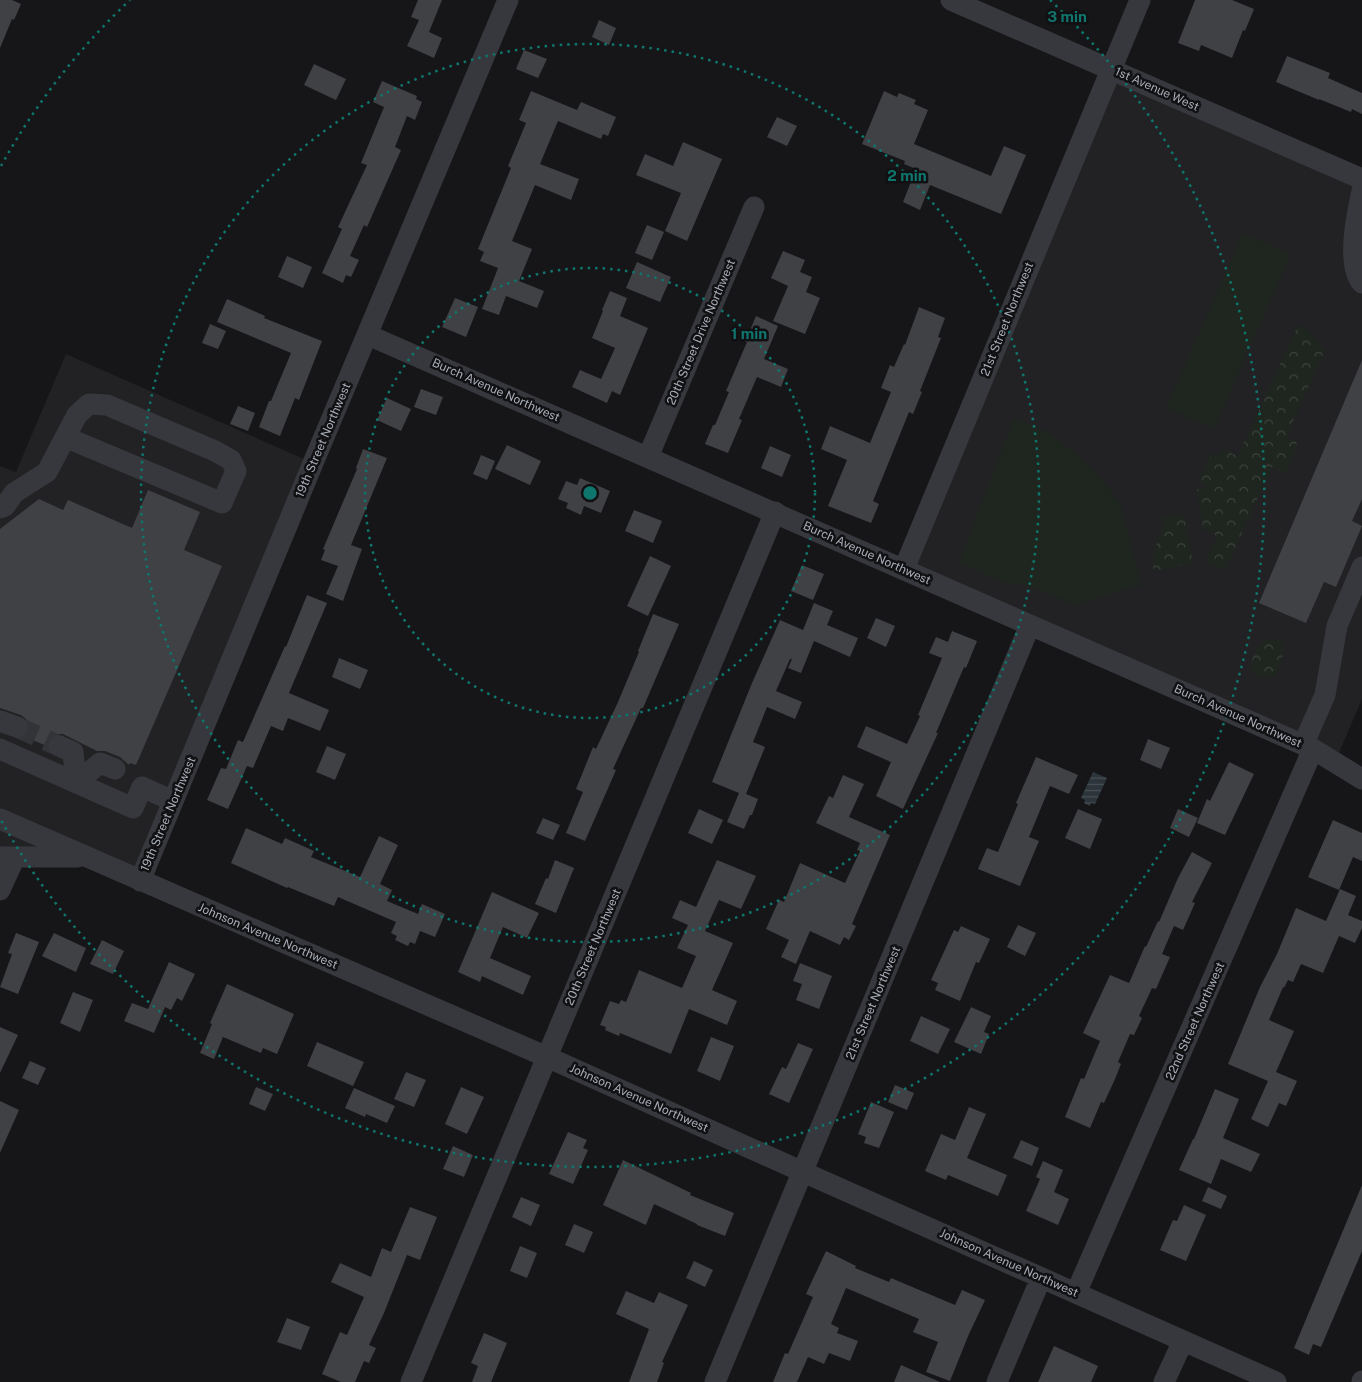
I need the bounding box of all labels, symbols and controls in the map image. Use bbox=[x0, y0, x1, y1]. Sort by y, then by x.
text: 3 min bbox=[1047, 8, 1087, 25]
street label: 1st Avenue West bbox=[1113, 64, 1201, 114]
text: 2 min bbox=[887, 167, 927, 184]
street label: 20th Street Drive Northwest bbox=[664, 257, 738, 407]
street label: 21st Street Northwest bbox=[978, 260, 1036, 378]
text: 1 min bbox=[731, 325, 767, 342]
street label: Burch Avenue Northwest bbox=[430, 355, 562, 425]
street label: 19th Street Northwest bbox=[293, 380, 354, 499]
centre of rings bbox=[581, 484, 599, 502]
street label: Burch Avenue Northwest bbox=[801, 518, 933, 588]
street label: Burch Avenue Northwest bbox=[1172, 681, 1304, 751]
street label: 19th Street Northwest bbox=[138, 754, 199, 873]
street label: 20th Street Northwest bbox=[562, 886, 624, 1007]
street label: Johnson Avenue Northwest bbox=[196, 900, 340, 972]
street label: 21st Street Northwest bbox=[843, 944, 903, 1062]
street label: 22nd Street Northwest bbox=[1163, 960, 1227, 1082]
street label: Johnson Avenue Northwest bbox=[568, 1061, 711, 1135]
street label: Johnson Avenue Northwest bbox=[938, 1226, 1081, 1300]

